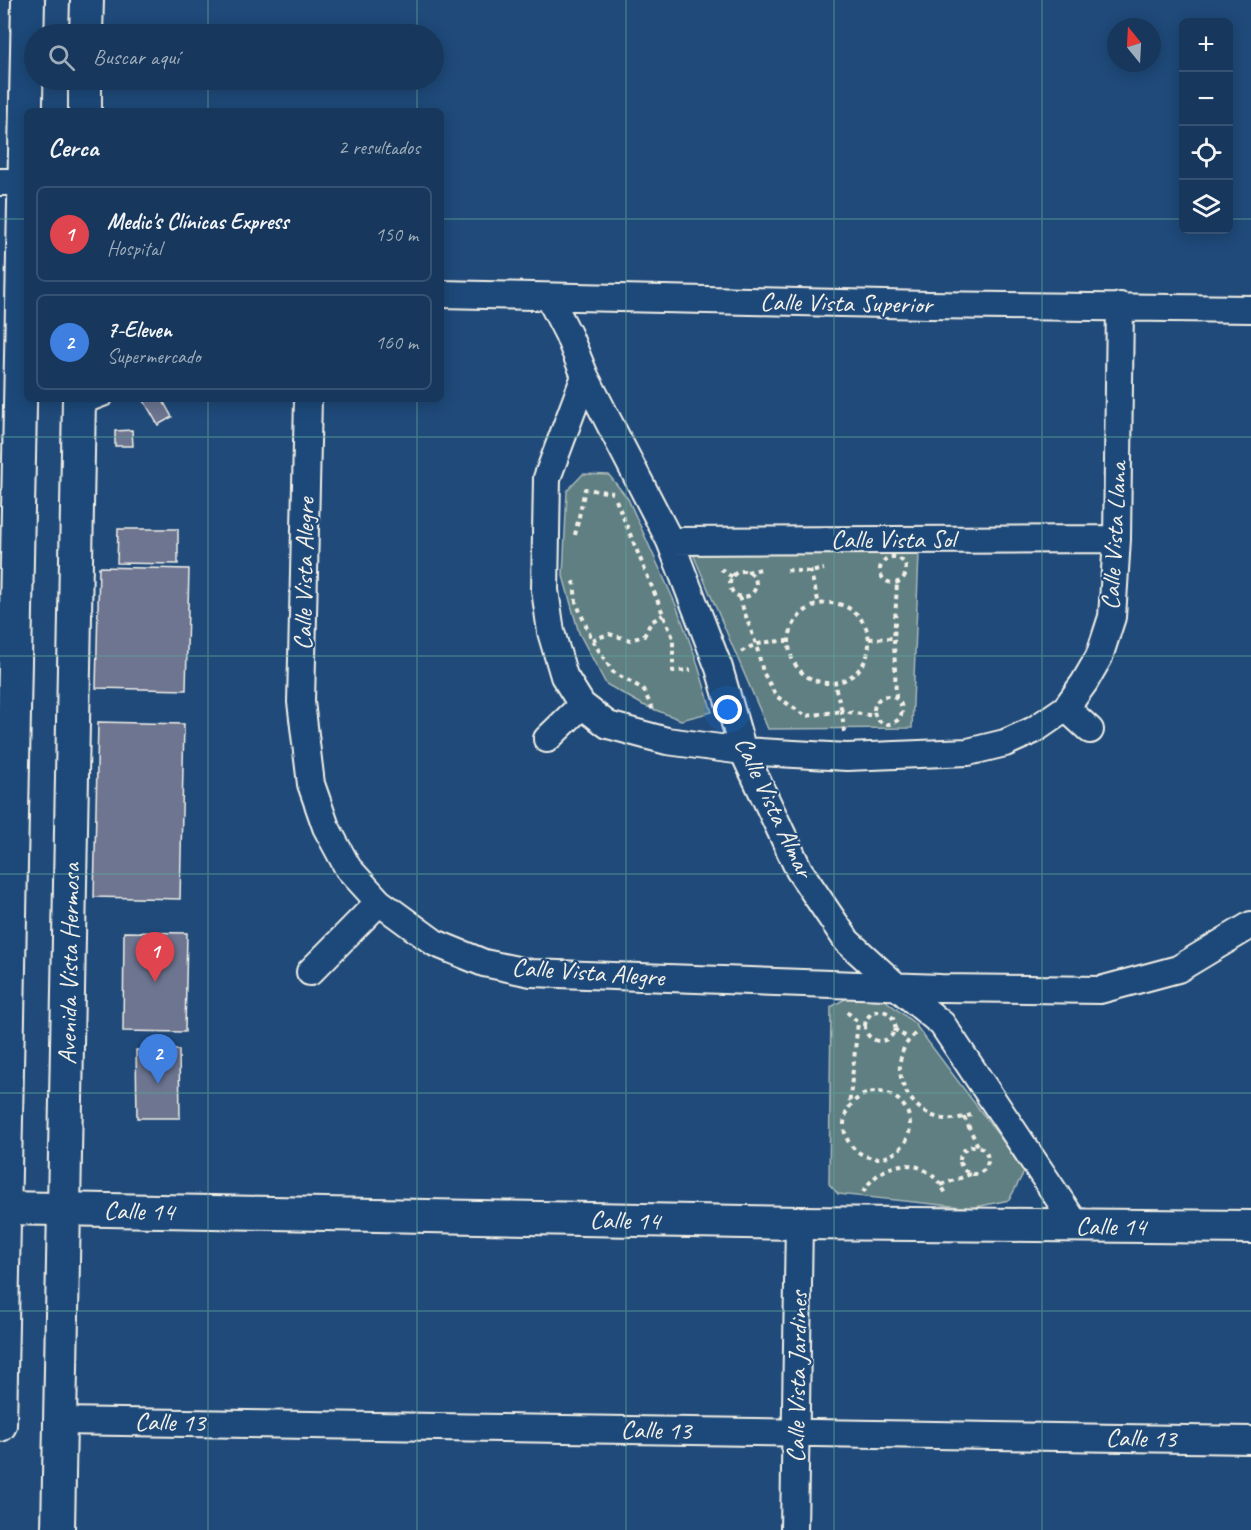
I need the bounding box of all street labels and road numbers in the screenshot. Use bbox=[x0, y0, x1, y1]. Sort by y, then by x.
street label: Calle Vista Superior bbox=[760, 285, 935, 321]
street label: Calle Vista Llana bbox=[1094, 459, 1134, 611]
street label: Calle Vista Alegre bbox=[286, 496, 322, 651]
street label: Calle Vista Sol bbox=[831, 523, 960, 556]
street label: Calle Vista Almar bbox=[727, 731, 822, 885]
street label: Avenida Vista Hermosa bbox=[50, 861, 87, 1065]
street label: Calle Vista Alegre bbox=[511, 950, 667, 994]
street label: Calle 14 bbox=[103, 1193, 177, 1228]
street label: Calle 14 bbox=[589, 1203, 663, 1237]
street label: Calle 14 bbox=[1075, 1209, 1149, 1243]
street label: Calle Vista Jardines bbox=[779, 1289, 815, 1463]
street label: Calle 13 bbox=[134, 1405, 208, 1439]
street label: Calle 13 bbox=[620, 1413, 694, 1447]
street label: Calle 13 bbox=[1105, 1421, 1179, 1455]

